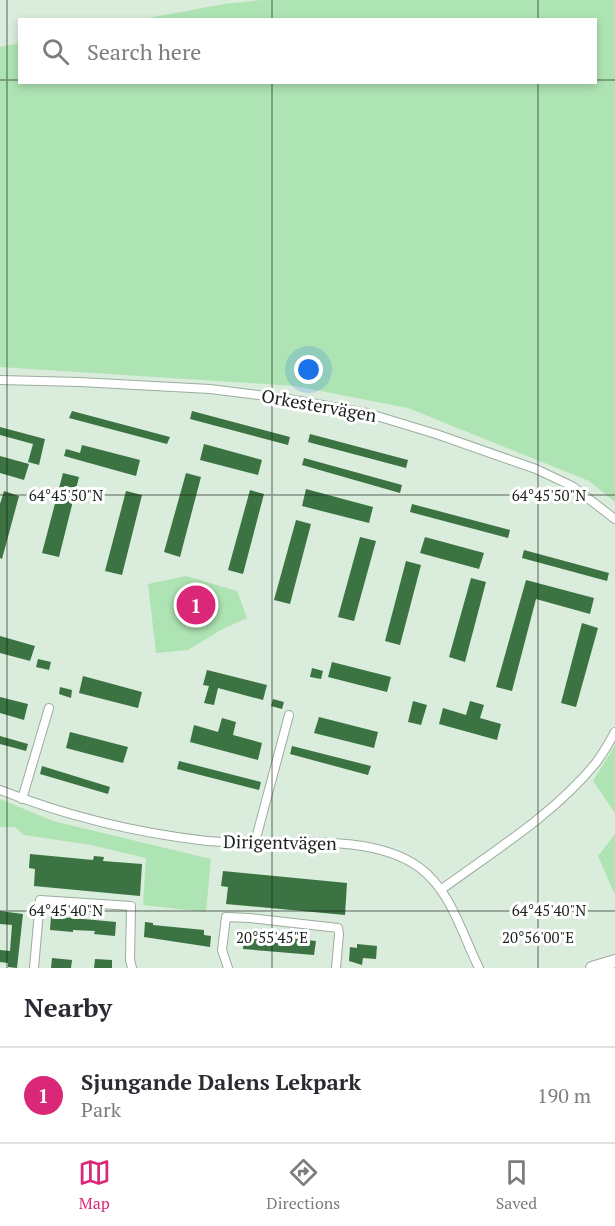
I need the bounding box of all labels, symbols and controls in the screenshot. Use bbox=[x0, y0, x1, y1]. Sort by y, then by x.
search box bbox=[18, 18, 597, 84]
icon: search bbox=[39, 35, 72, 68]
text: Search here bbox=[87, 37, 201, 66]
your location bbox=[294, 355, 323, 384]
street label: Orkestervägen bbox=[260, 383, 379, 427]
text: 64°45'50"N bbox=[29, 485, 103, 505]
text: 64°45'50"N bbox=[512, 485, 586, 505]
pin: 1 bbox=[176, 582, 216, 628]
street label: Dirigentvägen bbox=[223, 829, 337, 855]
text: 64°45'40"N bbox=[29, 900, 103, 920]
text: 64°45'40"N bbox=[512, 900, 586, 920]
text: 20°55'45"E bbox=[236, 927, 308, 947]
text: 20°56'00"E bbox=[502, 927, 574, 947]
text: Nearby bbox=[24, 990, 112, 1024]
text: Sjungande Dalens Lekpark bbox=[81, 1067, 361, 1096]
text: 1 bbox=[38, 1082, 49, 1109]
text: 190 m bbox=[537, 1082, 591, 1109]
text: Park bbox=[81, 1096, 121, 1123]
tab: Map bbox=[78, 1156, 111, 1214]
tab: Directions bbox=[266, 1156, 340, 1214]
tab: Saved bbox=[496, 1156, 537, 1214]

